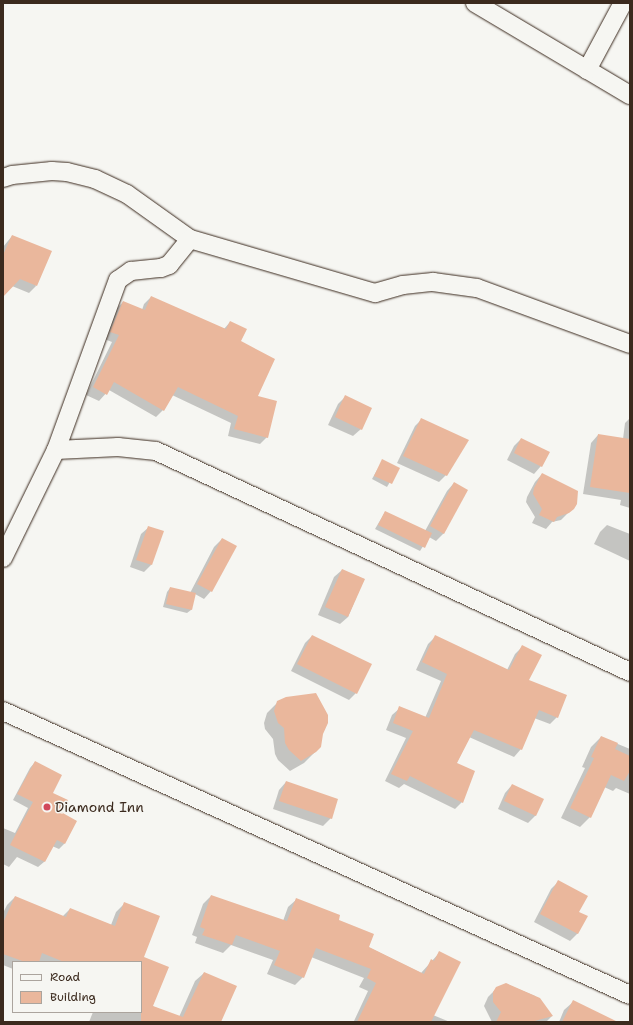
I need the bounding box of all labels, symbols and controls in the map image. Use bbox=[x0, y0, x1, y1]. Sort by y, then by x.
place label: Diamond Inn bbox=[55, 799, 144, 815]
marker: Diamond Inn bbox=[42, 802, 52, 812]
legend bbox=[12, 961, 142, 1013]
text: Road bbox=[50, 969, 80, 985]
text: Building bbox=[50, 989, 96, 1005]

